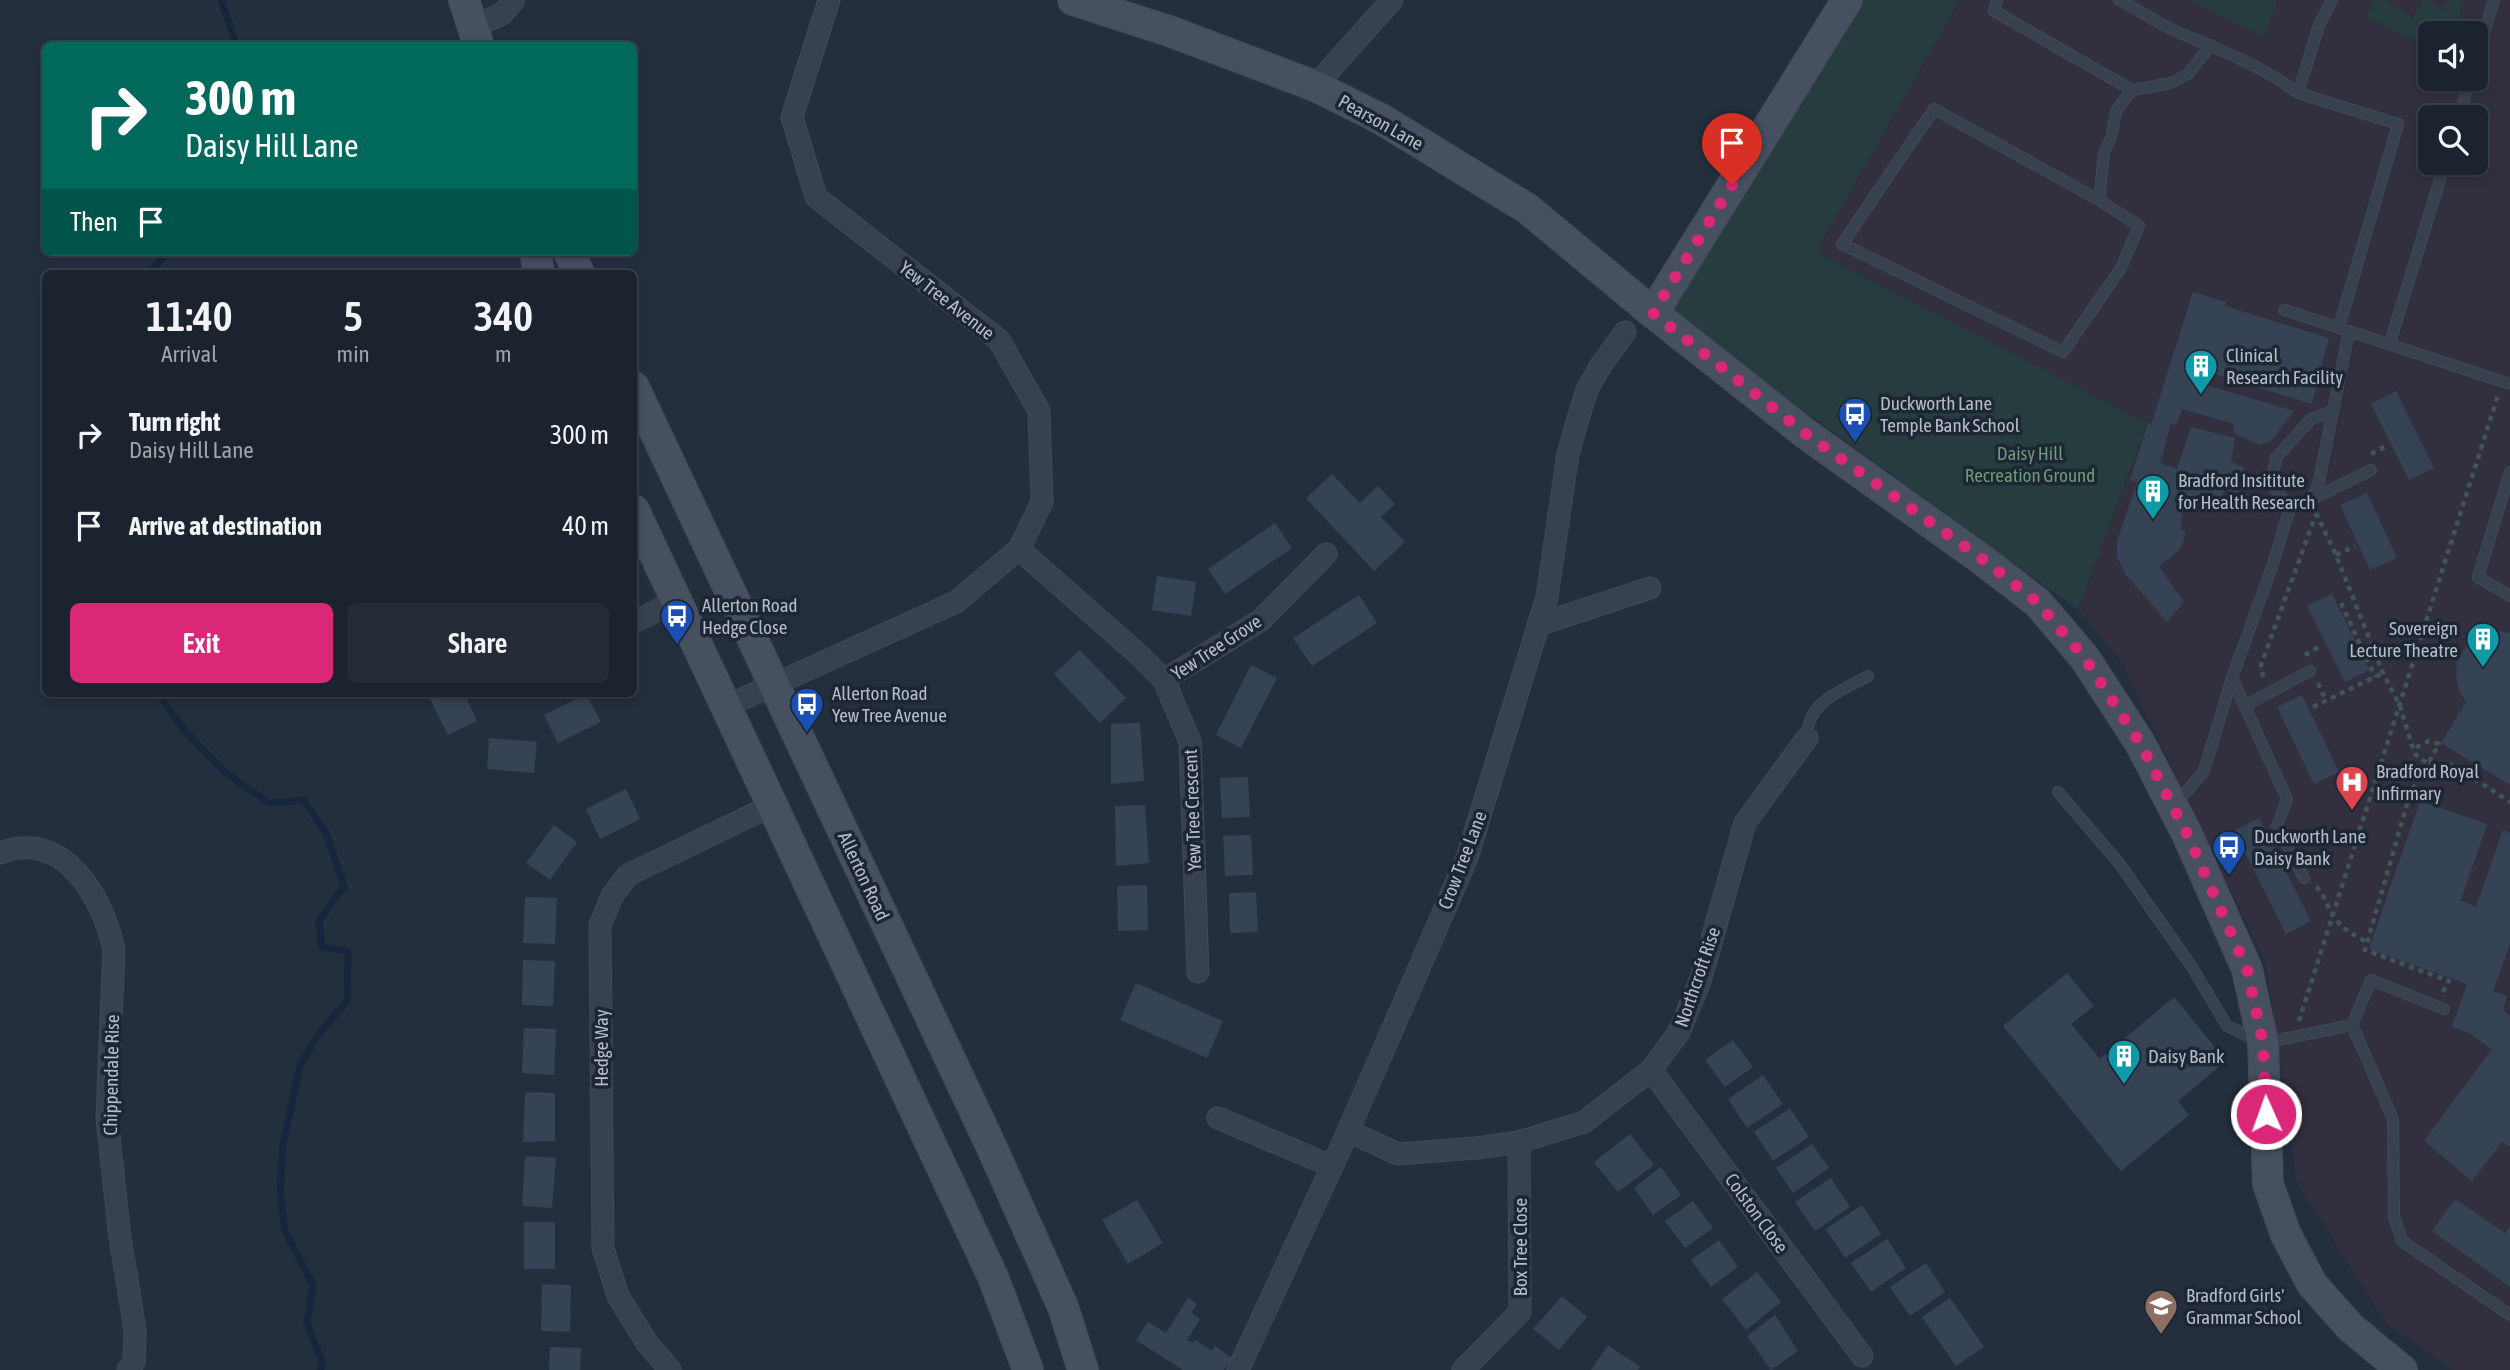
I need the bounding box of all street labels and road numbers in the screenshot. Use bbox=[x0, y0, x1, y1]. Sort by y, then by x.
street label: Pearson Lane bbox=[1335, 90, 1427, 154]
street label: Yew Tree Avenue bbox=[895, 256, 999, 344]
street label: Yew Tree Grove bbox=[1167, 610, 1265, 684]
street label: Yew Tree Crescent bbox=[1179, 749, 1205, 871]
street label: Crow Tree Lane bbox=[1433, 808, 1491, 912]
street label: Allerton Road bbox=[834, 828, 894, 924]
street label: Northcroft Rise bbox=[1670, 924, 1724, 1030]
street label: Hedge Way bbox=[590, 1009, 612, 1087]
street label: Chippendale Rise bbox=[99, 1014, 123, 1136]
street label: Colston Close bbox=[1721, 1169, 1793, 1257]
street label: Box Tree Close bbox=[1509, 1198, 1531, 1296]

